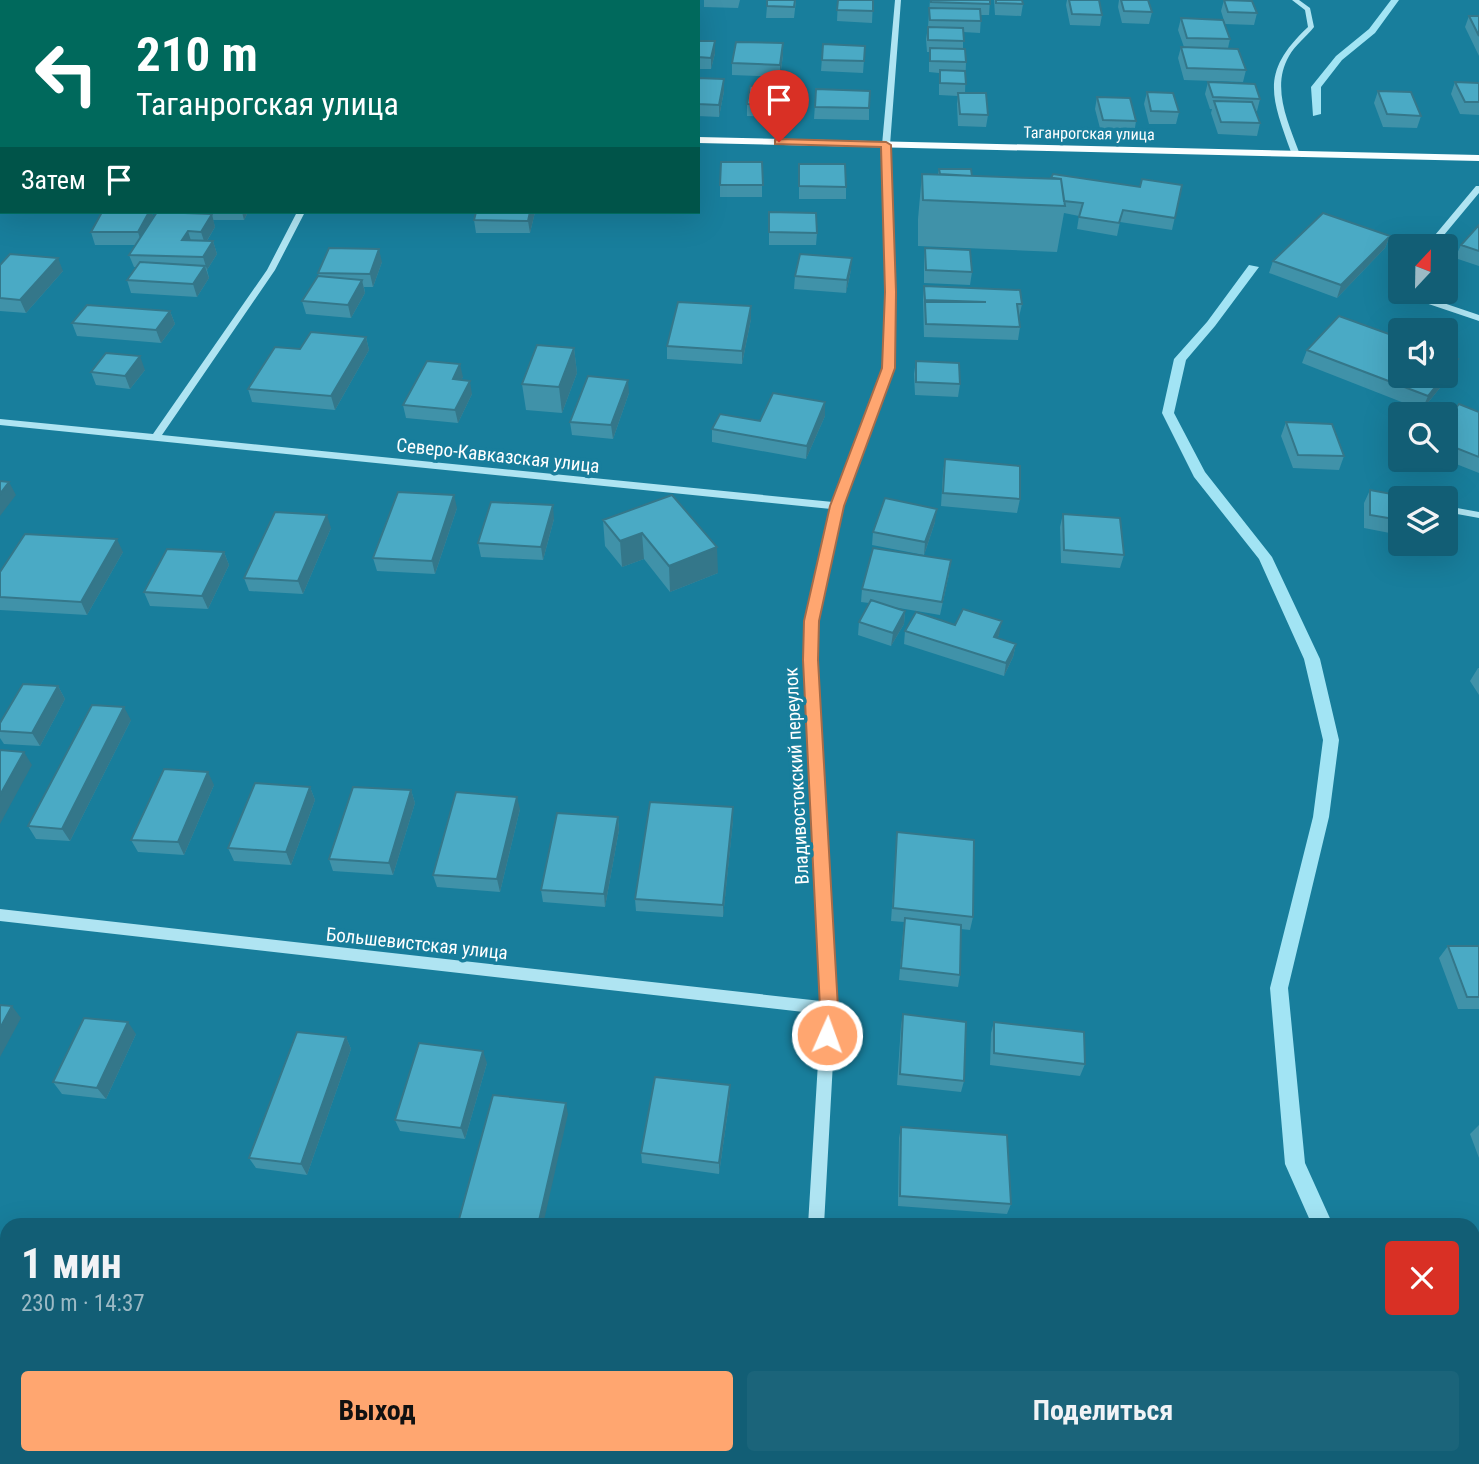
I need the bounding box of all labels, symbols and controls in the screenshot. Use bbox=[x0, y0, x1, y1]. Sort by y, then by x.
text: 210 m bbox=[136, 26, 258, 83]
icon: left bbox=[21, 28, 112, 119]
pin bbox=[749, 70, 809, 142]
icon: arrive bbox=[760, 81, 798, 119]
text: Таганрогская улица bbox=[136, 85, 399, 123]
street label: Таганрогская улица bbox=[1023, 123, 1155, 144]
icon: arrive bbox=[100, 161, 138, 199]
text: Затем bbox=[21, 165, 86, 195]
north arrow bbox=[1388, 234, 1458, 304]
map controls bbox=[1388, 234, 1458, 556]
button: sound bbox=[1388, 318, 1458, 388]
button: search bbox=[1388, 402, 1458, 472]
street label: Северо-Кавказская улица bbox=[395, 433, 601, 478]
button: layers bbox=[1388, 486, 1458, 556]
street label: Владивостокский переулок bbox=[779, 667, 814, 885]
street label: Большевистская улица bbox=[325, 923, 509, 964]
position arrow bbox=[790, 998, 864, 1072]
text: 1 мин bbox=[21, 1239, 122, 1288]
button: close bbox=[1385, 1241, 1459, 1315]
text: 230 m · 14:37 bbox=[21, 1290, 145, 1317]
button: Выход bbox=[21, 1371, 733, 1451]
button: Поделиться bbox=[747, 1371, 1459, 1451]

